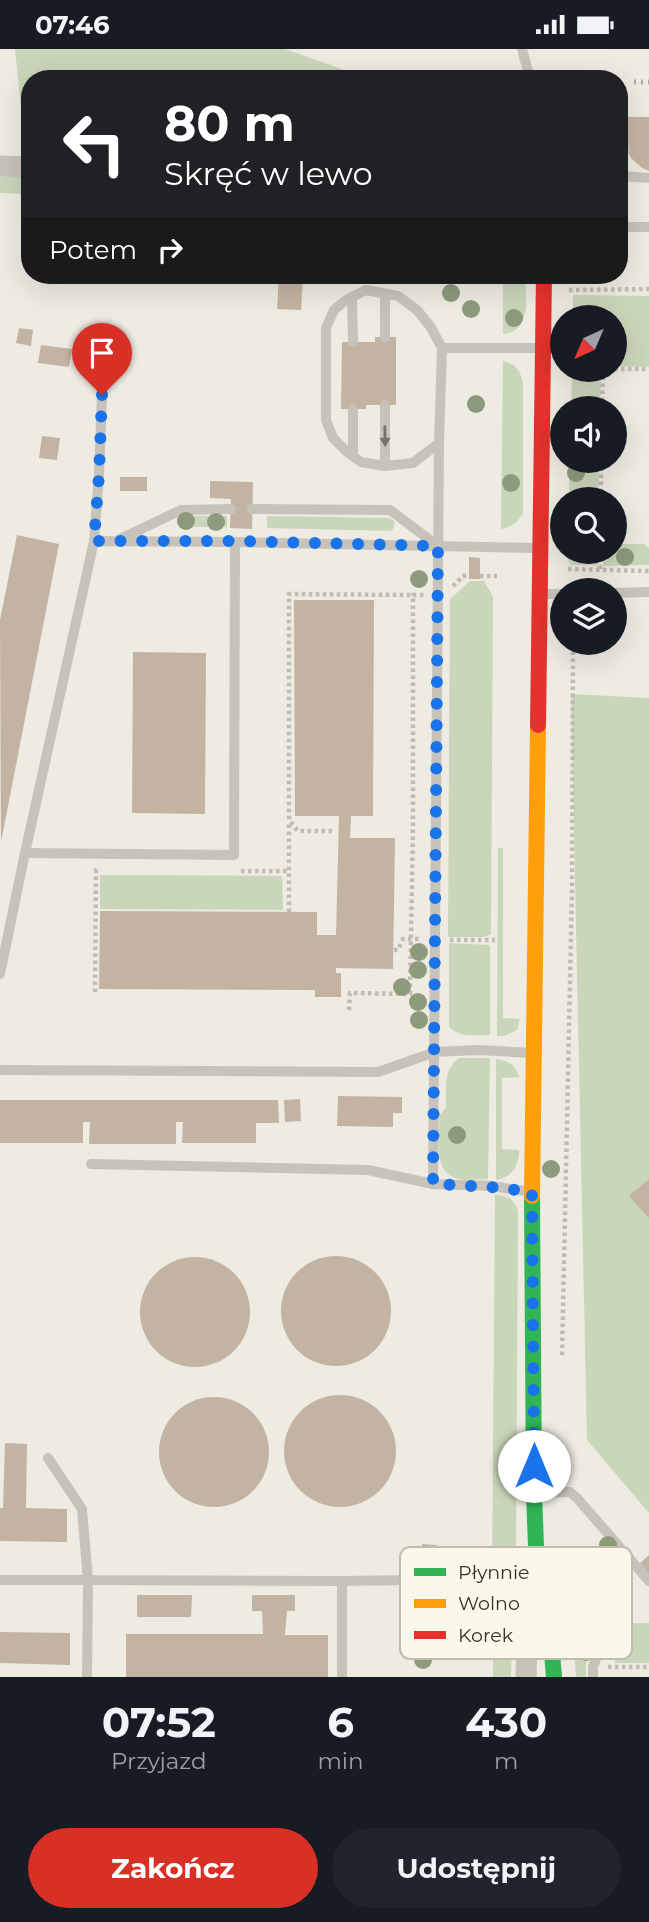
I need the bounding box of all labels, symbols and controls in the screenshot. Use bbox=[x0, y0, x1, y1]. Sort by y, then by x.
text: 07:46 bbox=[35, 9, 109, 41]
text: 80 m bbox=[164, 94, 295, 153]
icon: left bbox=[49, 98, 140, 189]
text: Skręć w lewo bbox=[164, 154, 373, 193]
icon: right bbox=[151, 231, 189, 269]
text: Potem bbox=[49, 234, 137, 266]
north arrow bbox=[550, 305, 626, 381]
map controls bbox=[550, 305, 627, 655]
pin bbox=[72, 323, 132, 395]
icon: arrive bbox=[83, 334, 121, 372]
button: sound bbox=[550, 396, 627, 473]
one-way arrow bbox=[379, 425, 391, 447]
button: search bbox=[550, 487, 627, 564]
button: layers bbox=[550, 578, 627, 655]
position arrow bbox=[497, 1429, 571, 1503]
legend bbox=[400, 1547, 632, 1659]
text: Płynnie bbox=[458, 1561, 529, 1584]
text: Wolno bbox=[458, 1592, 520, 1615]
text: Korek bbox=[458, 1624, 514, 1647]
text: 07:52 bbox=[102, 1696, 216, 1748]
text: 6 bbox=[327, 1696, 354, 1748]
text: 430 bbox=[465, 1696, 547, 1748]
text: Przyjazd bbox=[111, 1747, 207, 1775]
text: min bbox=[317, 1747, 364, 1775]
text: m bbox=[494, 1747, 518, 1775]
button: Zakończ bbox=[28, 1828, 318, 1908]
button: Udostępnij bbox=[332, 1828, 621, 1908]

